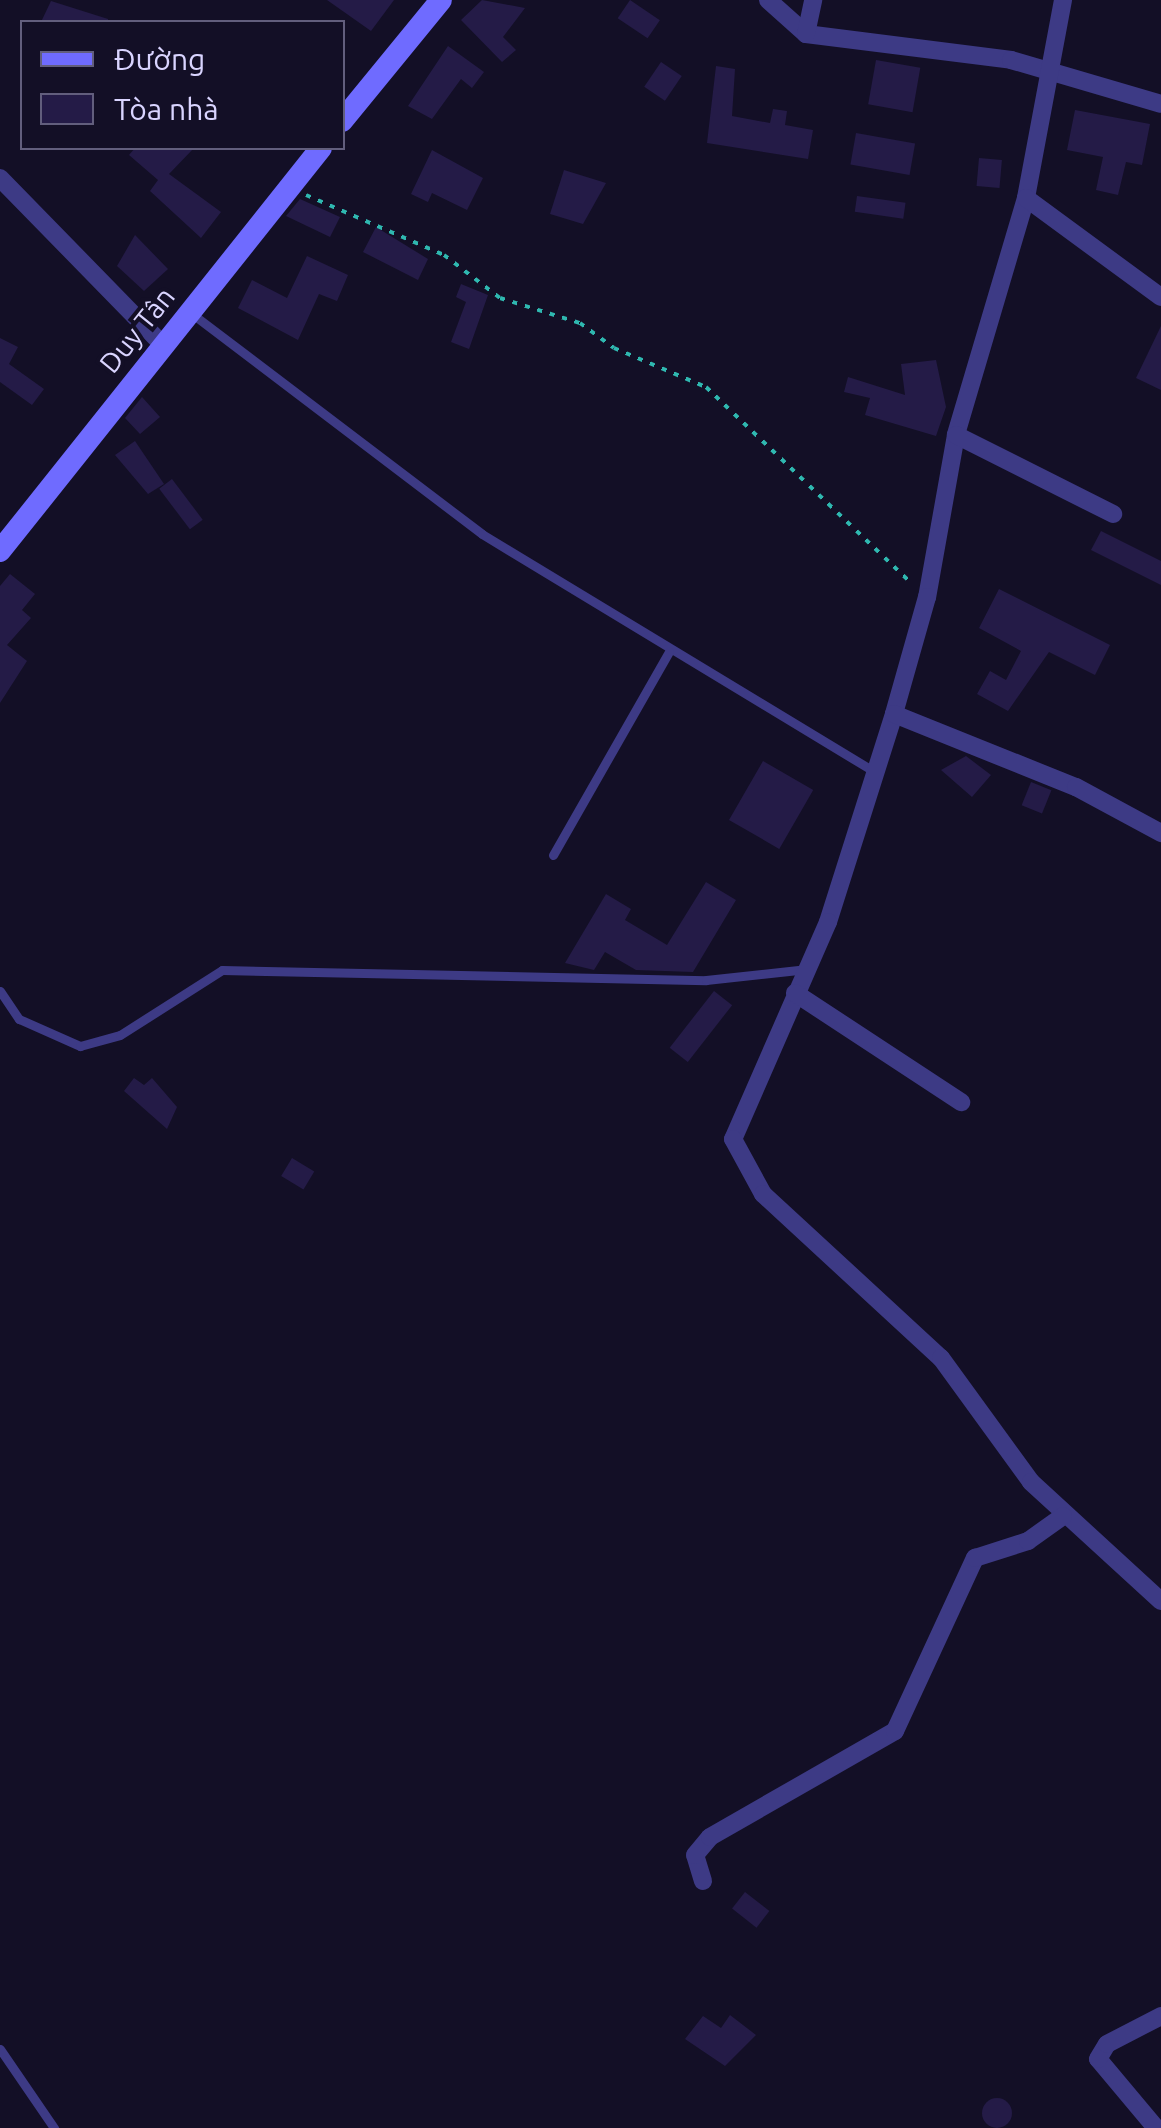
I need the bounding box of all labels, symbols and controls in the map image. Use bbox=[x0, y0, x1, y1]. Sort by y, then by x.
legend bbox=[20, 20, 345, 150]
text: Đường bbox=[114, 42, 205, 76]
text: Tòa nhà bbox=[114, 92, 219, 126]
street label: Duy Tân bbox=[92, 280, 182, 380]

